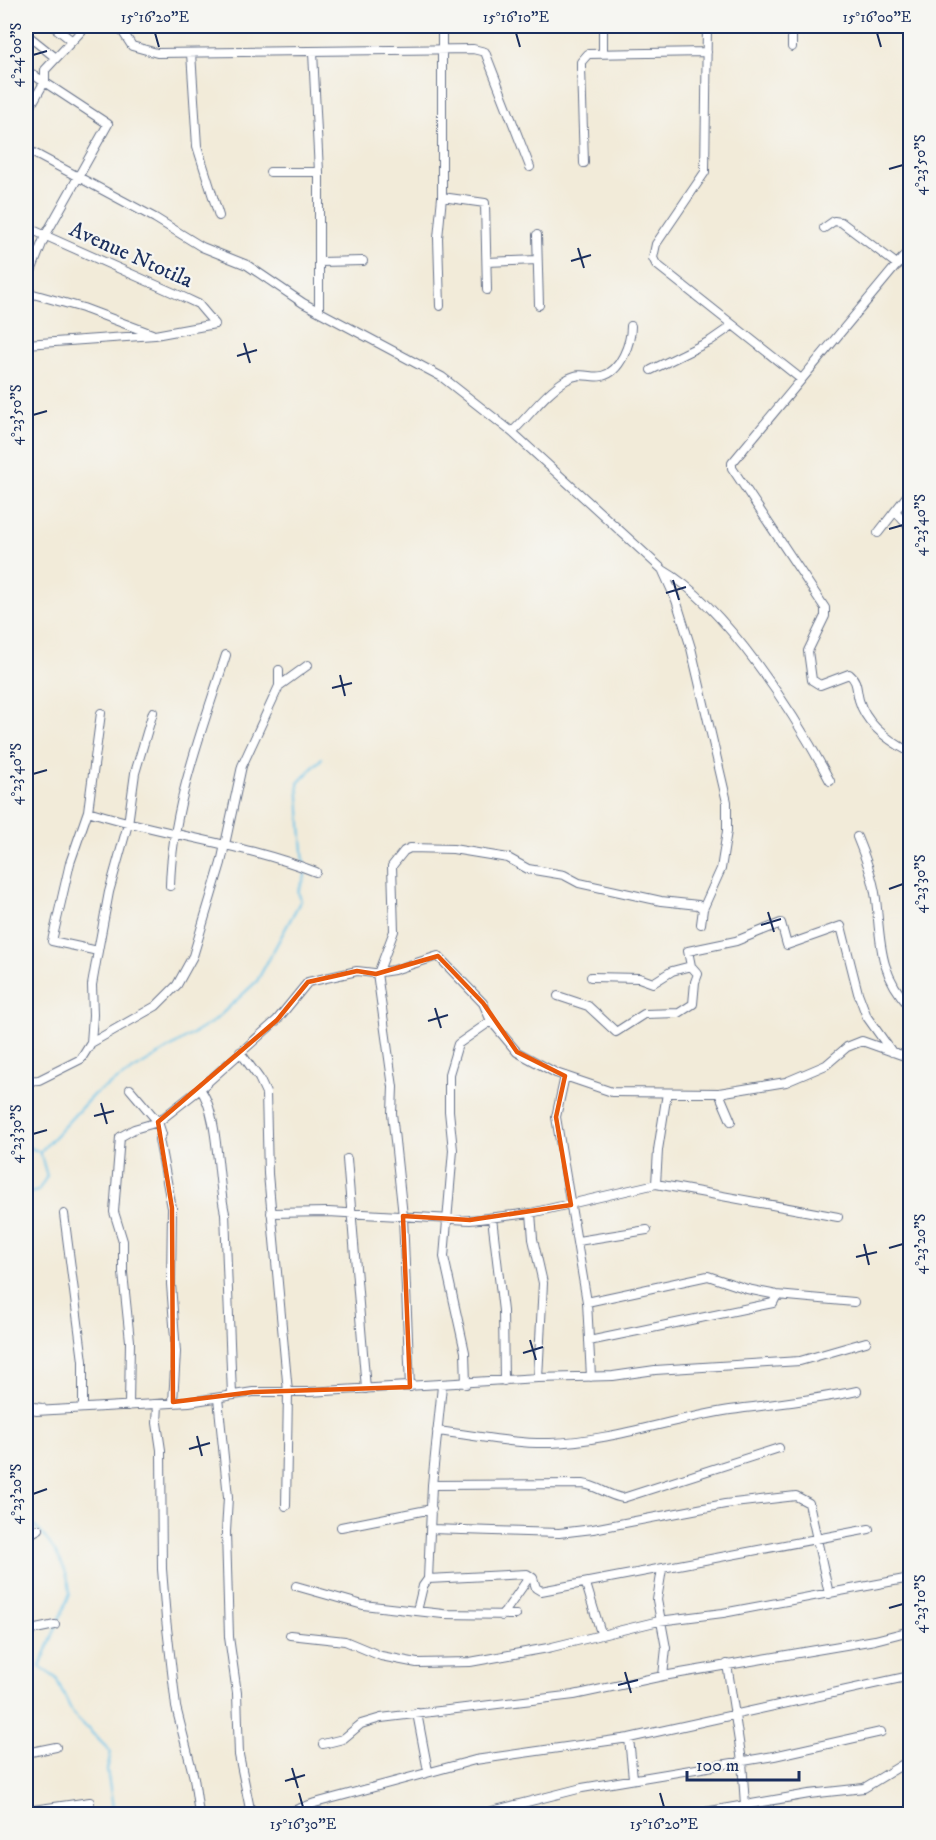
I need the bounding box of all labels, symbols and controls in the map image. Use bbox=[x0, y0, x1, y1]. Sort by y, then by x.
text: 15°16'20"E bbox=[121, 8, 190, 27]
text: 15°16'10"E bbox=[483, 8, 550, 27]
text: 15°16'00"E bbox=[843, 8, 912, 27]
text: 4°24'00"S bbox=[7, 23, 26, 87]
text: 4°23'50"S bbox=[911, 134, 930, 196]
street label: Avenue Ntotila bbox=[65, 216, 197, 294]
text: 4°23'50"S bbox=[7, 384, 26, 446]
text: 4°23'40"S bbox=[911, 494, 930, 556]
text: 4°23'40"S bbox=[7, 743, 26, 805]
text: 4°23'30"S bbox=[911, 854, 930, 914]
text: 4°23'30"S bbox=[7, 1104, 26, 1164]
text: 4°23'20"S bbox=[911, 1213, 930, 1275]
text: 4°23'20"S bbox=[7, 1463, 26, 1525]
text: 4°23'10"S bbox=[911, 1574, 930, 1634]
scale bar bbox=[687, 1744, 800, 1782]
text: 100 m bbox=[696, 1755, 739, 1777]
text: 15°16'30"E bbox=[270, 1815, 337, 1834]
text: 15°16'20"E bbox=[630, 1815, 699, 1834]

